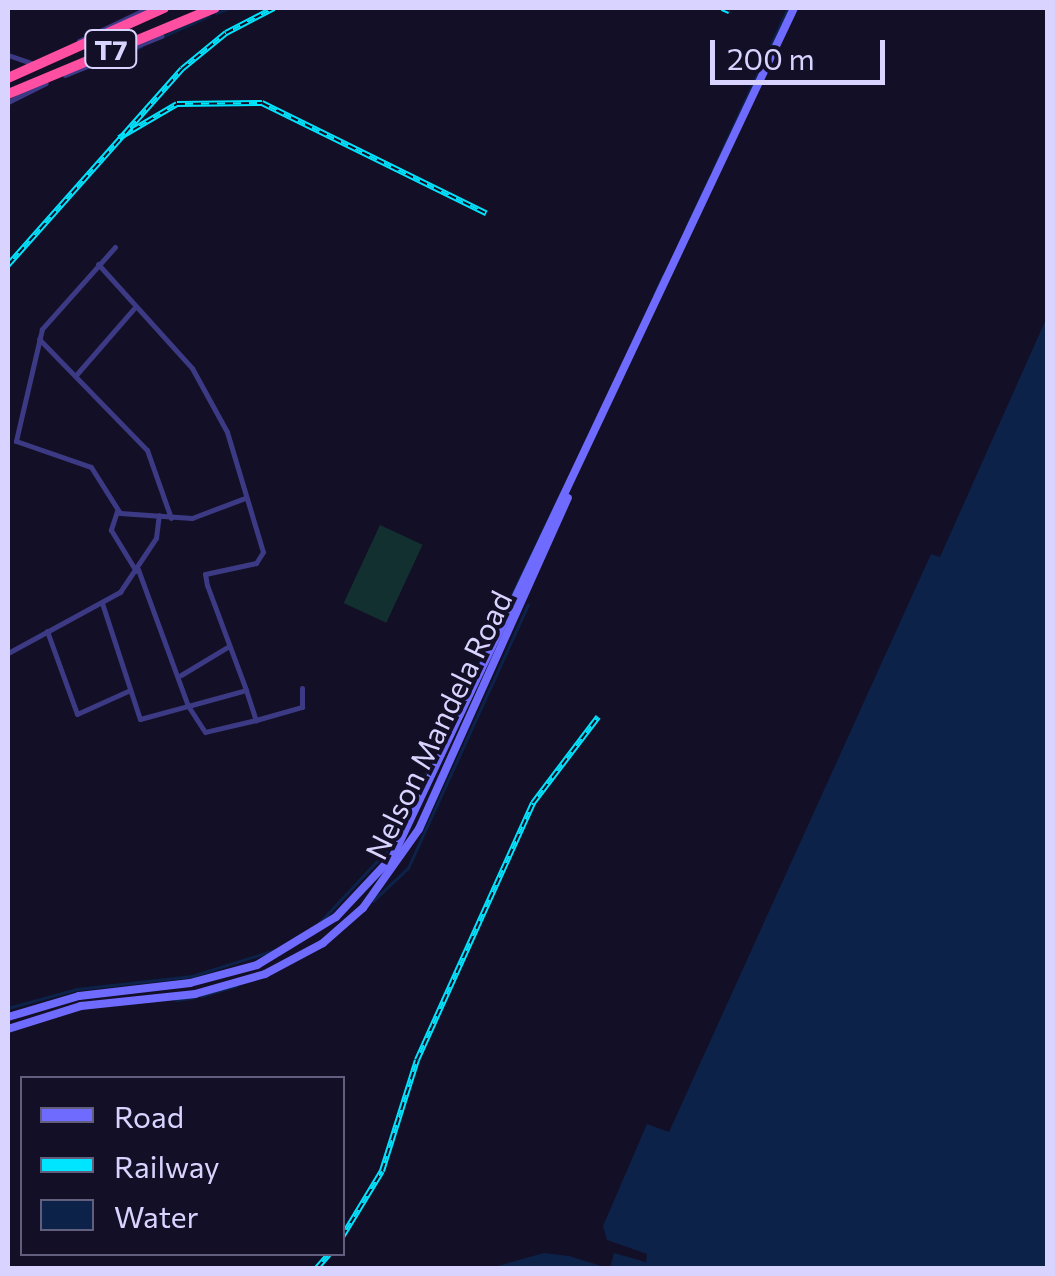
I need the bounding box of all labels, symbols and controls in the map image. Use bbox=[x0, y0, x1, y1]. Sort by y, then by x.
scale bar bbox=[715, 20, 890, 82]
road number: T7 bbox=[84, 26, 138, 72]
text: 200 m bbox=[727, 39, 815, 76]
street label: Nelson Mandela Road bbox=[357, 585, 519, 865]
legend bbox=[20, 1076, 345, 1256]
text: Road bbox=[114, 1097, 184, 1134]
text: Railway bbox=[114, 1147, 220, 1184]
text: Water bbox=[114, 1197, 199, 1234]

